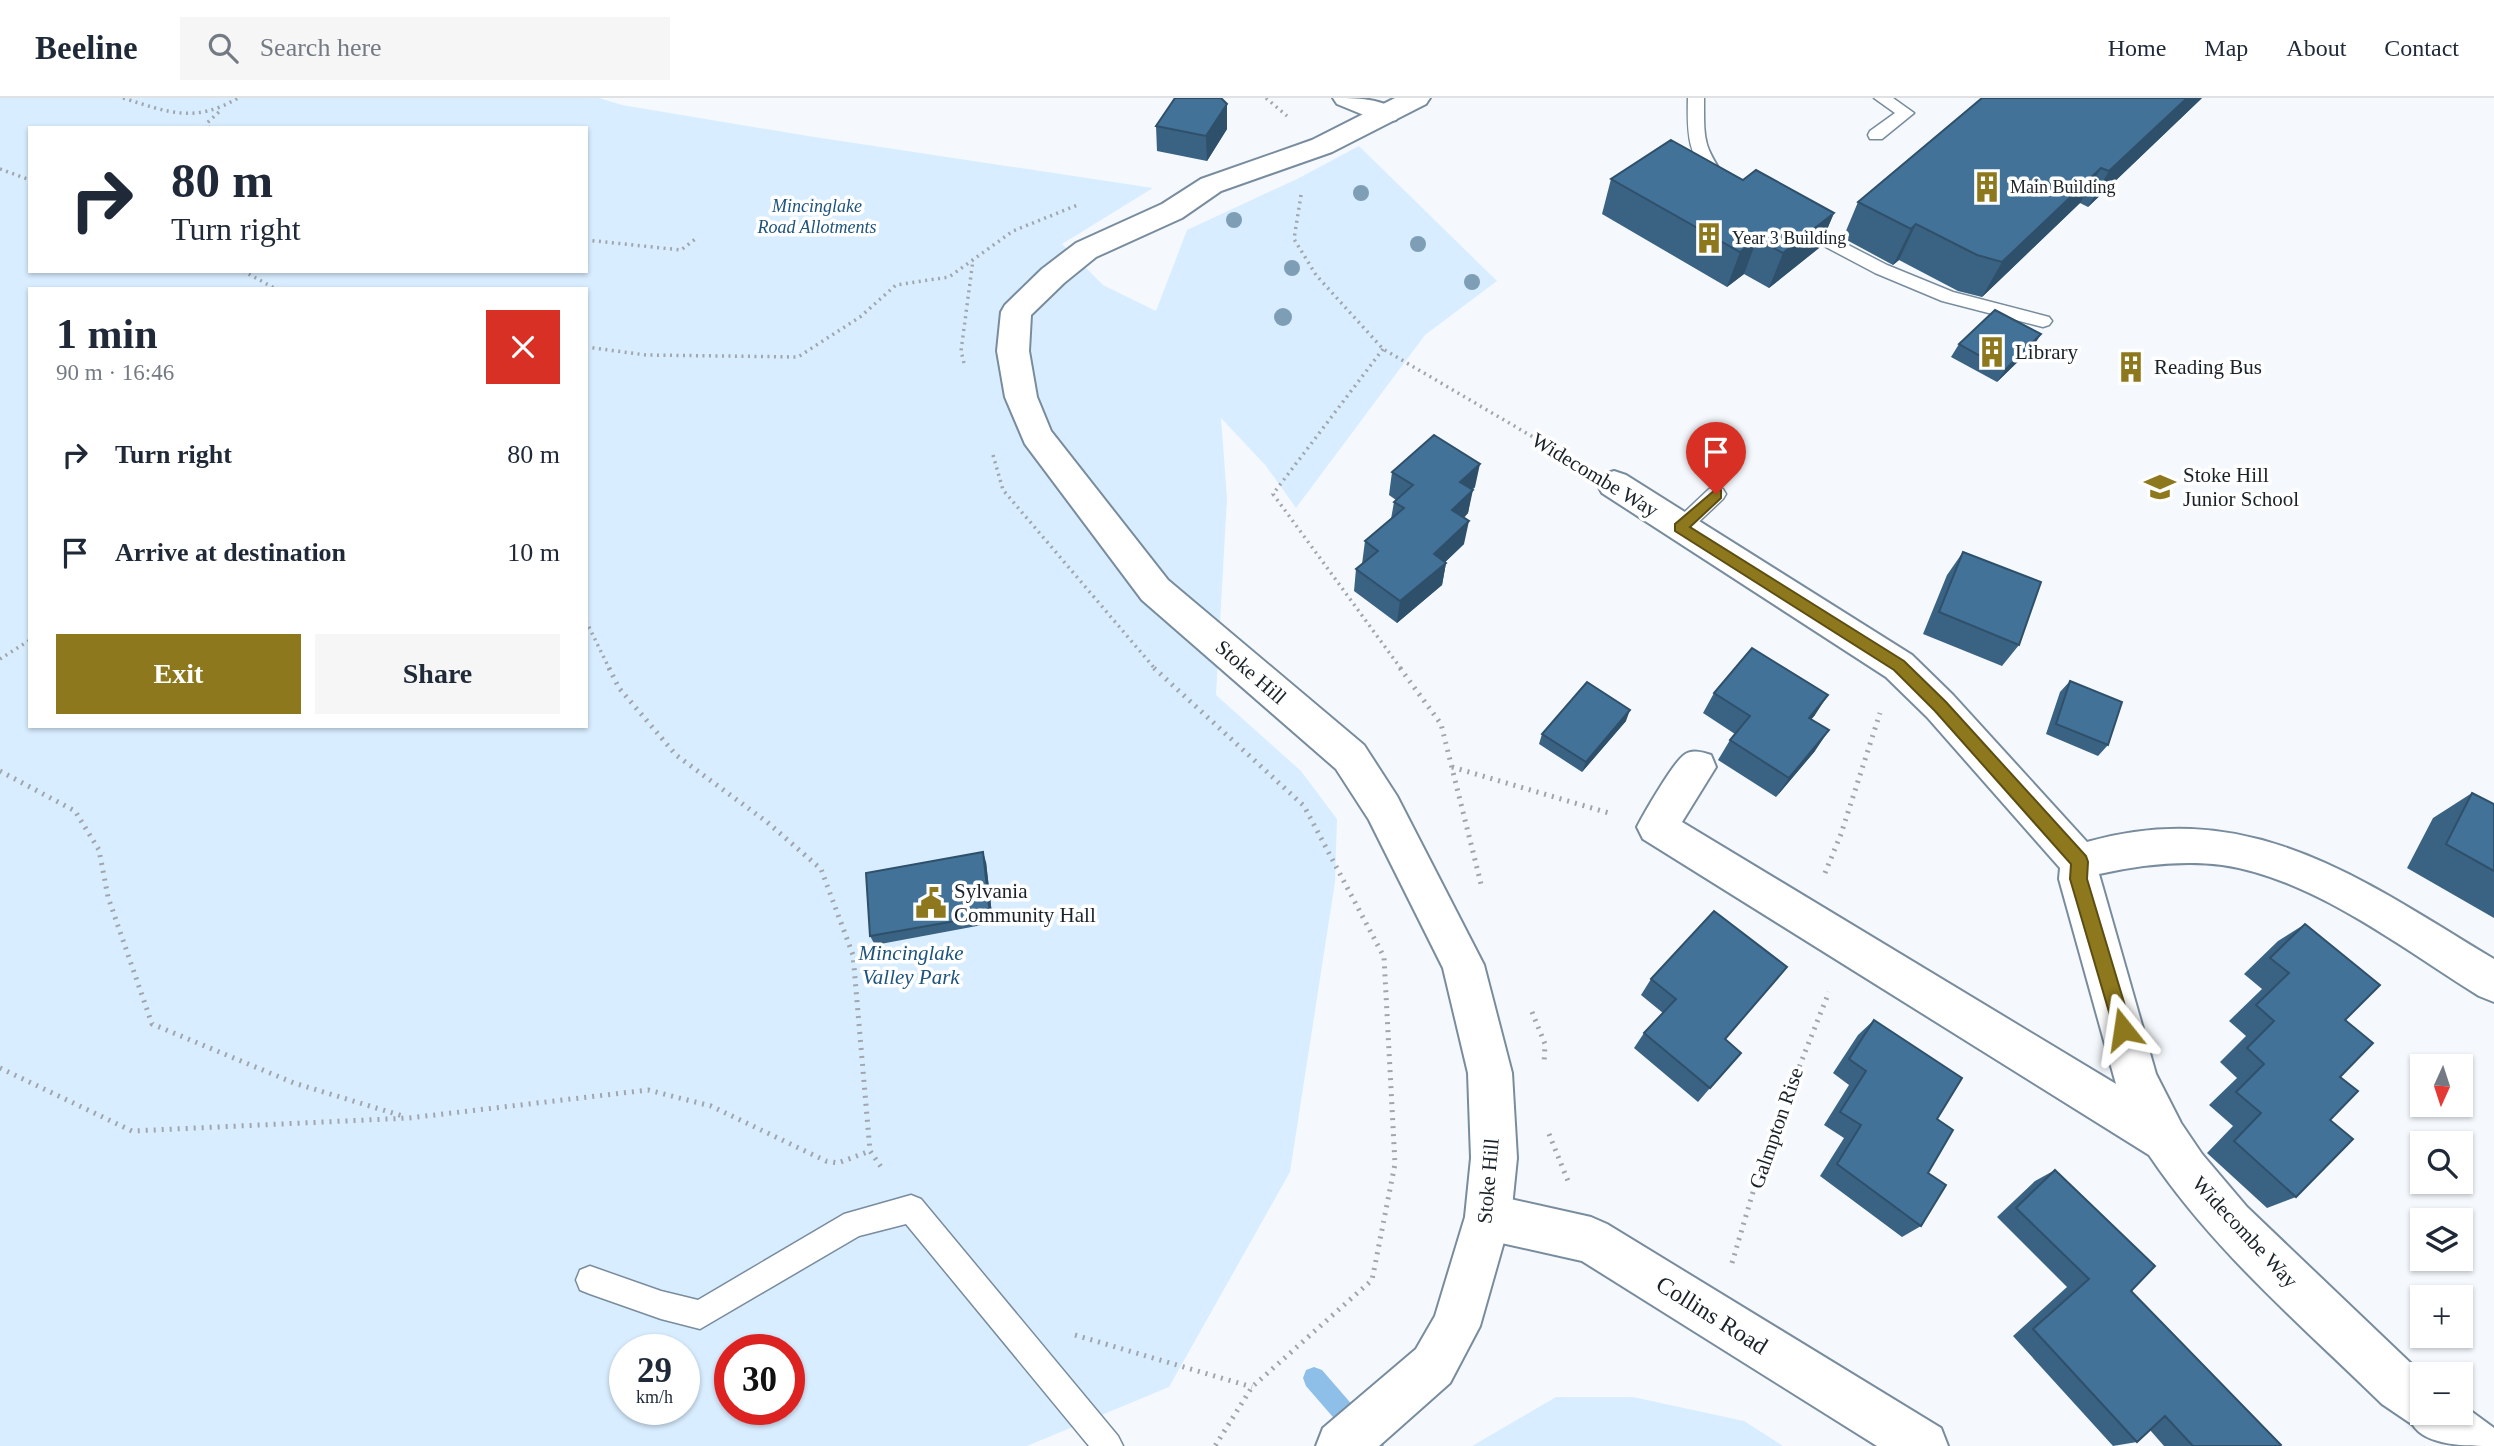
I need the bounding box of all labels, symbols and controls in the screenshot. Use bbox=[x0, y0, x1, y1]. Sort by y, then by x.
search box bbox=[180, 17, 670, 80]
icon: search bbox=[204, 29, 242, 67]
text: Beeline bbox=[35, 30, 138, 66]
text: Search here bbox=[260, 33, 382, 62]
text: Home bbox=[2108, 35, 2166, 61]
text: Map bbox=[2204, 35, 2248, 61]
text: About bbox=[2286, 35, 2346, 61]
text: Contact bbox=[2384, 35, 2459, 61]
text: 80 m bbox=[171, 153, 273, 208]
icon: right bbox=[56, 154, 147, 245]
building icon: Main Building bbox=[1970, 170, 2004, 204]
place label: Main Building bbox=[2010, 177, 2116, 197]
park label: Mincinglake Road Allotments bbox=[756, 196, 877, 237]
text: Turn right bbox=[171, 211, 301, 247]
building icon: Year 3 Building bbox=[1692, 221, 1726, 255]
place label: Year 3 Building bbox=[1732, 228, 1846, 248]
button: close bbox=[486, 310, 560, 384]
text: 1 min bbox=[56, 311, 158, 357]
building icon: Library bbox=[1975, 335, 2009, 369]
place label: Library bbox=[2015, 340, 2078, 364]
building icon: Reading Bus bbox=[2114, 350, 2148, 384]
place label: Reading Bus bbox=[2154, 355, 2262, 379]
text: 90 m · 16:46 bbox=[56, 360, 174, 385]
pin bbox=[1686, 422, 1746, 494]
street label: Widecombe Way bbox=[1527, 428, 1663, 522]
icon: arrive bbox=[1697, 433, 1735, 471]
icon: right bbox=[56, 436, 94, 474]
text: Turn right bbox=[115, 440, 232, 469]
text: 80 m bbox=[507, 440, 560, 469]
place label: Stoke Hill Junior School bbox=[2183, 463, 2299, 511]
school or university icon: Stoke Hill Junior School bbox=[2143, 470, 2177, 504]
icon: arrive bbox=[56, 534, 94, 572]
text: Arrive at destination bbox=[115, 538, 346, 567]
text: 10 m bbox=[507, 538, 560, 567]
button: Exit bbox=[56, 634, 301, 714]
button: Share bbox=[315, 634, 560, 714]
street label: Stoke Hill bbox=[1211, 635, 1291, 709]
place label: Sylvania Community Hall bbox=[954, 879, 1096, 927]
public building icon: Sylvania Community Hall bbox=[914, 886, 948, 920]
park label: Mincinglake Valley Park bbox=[858, 941, 963, 989]
position arrow bbox=[2086, 992, 2160, 1066]
north arrow bbox=[2410, 1054, 2473, 1116]
map controls bbox=[2410, 1054, 2473, 1425]
street label: Galmpton Rise bbox=[1744, 1064, 1808, 1192]
button: search bbox=[2410, 1131, 2473, 1194]
street label: Stoke Hill bbox=[1472, 1137, 1504, 1225]
street label: Widecombe Way bbox=[2187, 1171, 2303, 1293]
button: layers bbox=[2410, 1208, 2473, 1271]
street label: Collins Road bbox=[1652, 1271, 1772, 1359]
button: + bbox=[2410, 1285, 2473, 1348]
speed limit sign: 30 bbox=[714, 1334, 805, 1425]
text: 29 bbox=[637, 1351, 672, 1390]
button: − bbox=[2410, 1362, 2473, 1425]
text: km/h bbox=[636, 1387, 673, 1407]

